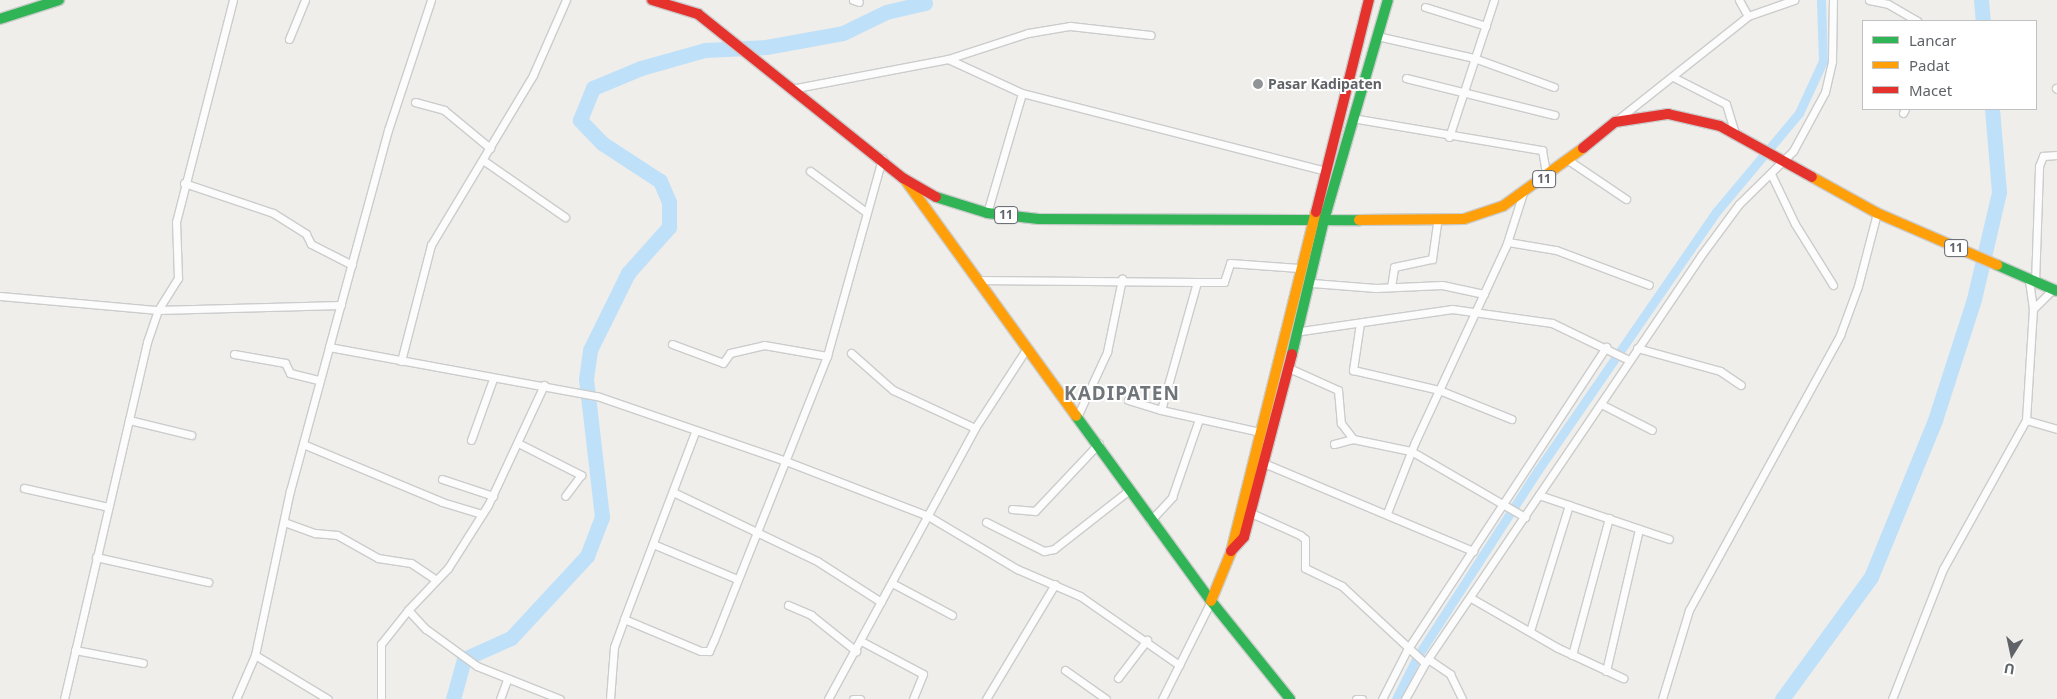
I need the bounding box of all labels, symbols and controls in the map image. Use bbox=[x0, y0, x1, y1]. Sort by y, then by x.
legend bbox=[1862, 20, 2037, 110]
text: Lancar bbox=[1909, 30, 1956, 50]
text: Padat bbox=[1909, 55, 1950, 75]
place label: Pasar Kadipaten bbox=[1268, 76, 1382, 92]
marker: Pasar Kadipaten bbox=[1252, 78, 1264, 90]
text: Macet bbox=[1909, 80, 1952, 100]
road number: 11 bbox=[1532, 170, 1556, 188]
road number: 11 bbox=[994, 206, 1018, 224]
road number: 11 bbox=[1944, 238, 1968, 258]
district label: KADIPATEN bbox=[1063, 383, 1181, 405]
north arrow bbox=[1987, 629, 2037, 679]
text: U bbox=[2002, 659, 2016, 680]

